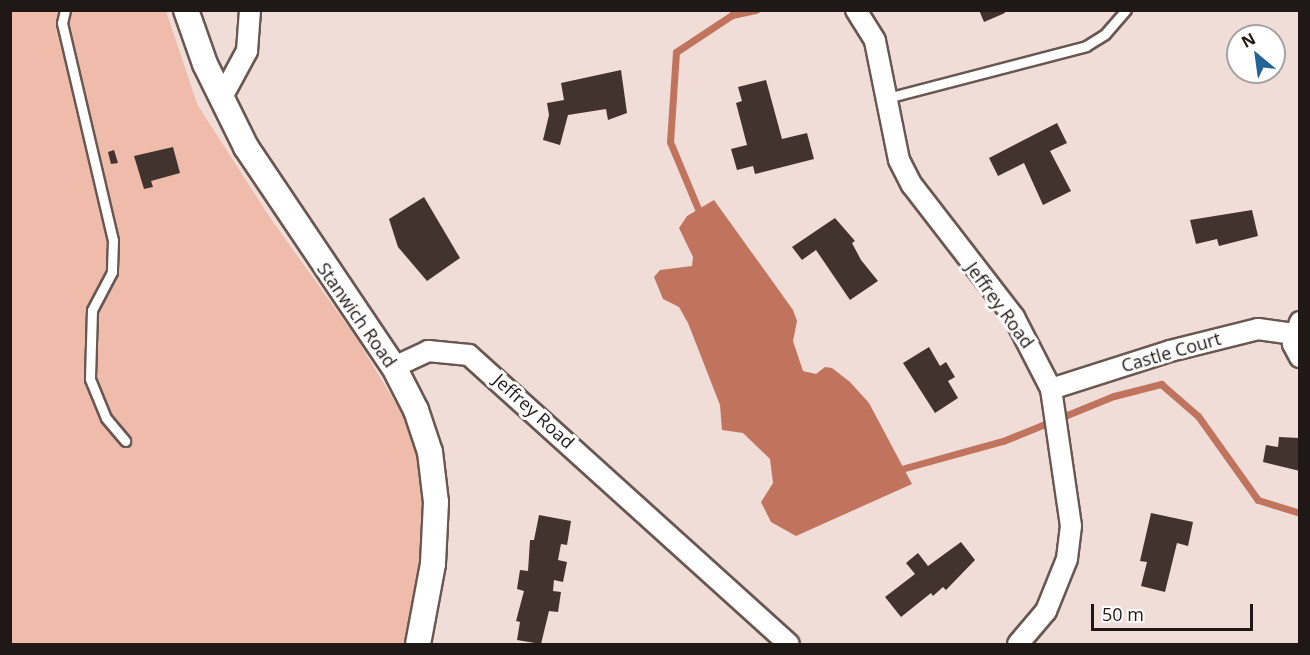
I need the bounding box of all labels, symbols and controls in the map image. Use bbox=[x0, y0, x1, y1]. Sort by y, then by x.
north arrow bbox=[1226, 24, 1286, 84]
text: N bbox=[1237, 27, 1259, 53]
street label: Stanwich Road bbox=[313, 258, 401, 372]
street label: Jeffrey Road bbox=[962, 258, 1038, 352]
street label: Castle Court bbox=[1119, 327, 1223, 377]
street label: Jeffrey Road bbox=[489, 369, 579, 453]
scale bar bbox=[1094, 592, 1256, 630]
text: 50 m bbox=[1102, 602, 1144, 626]

